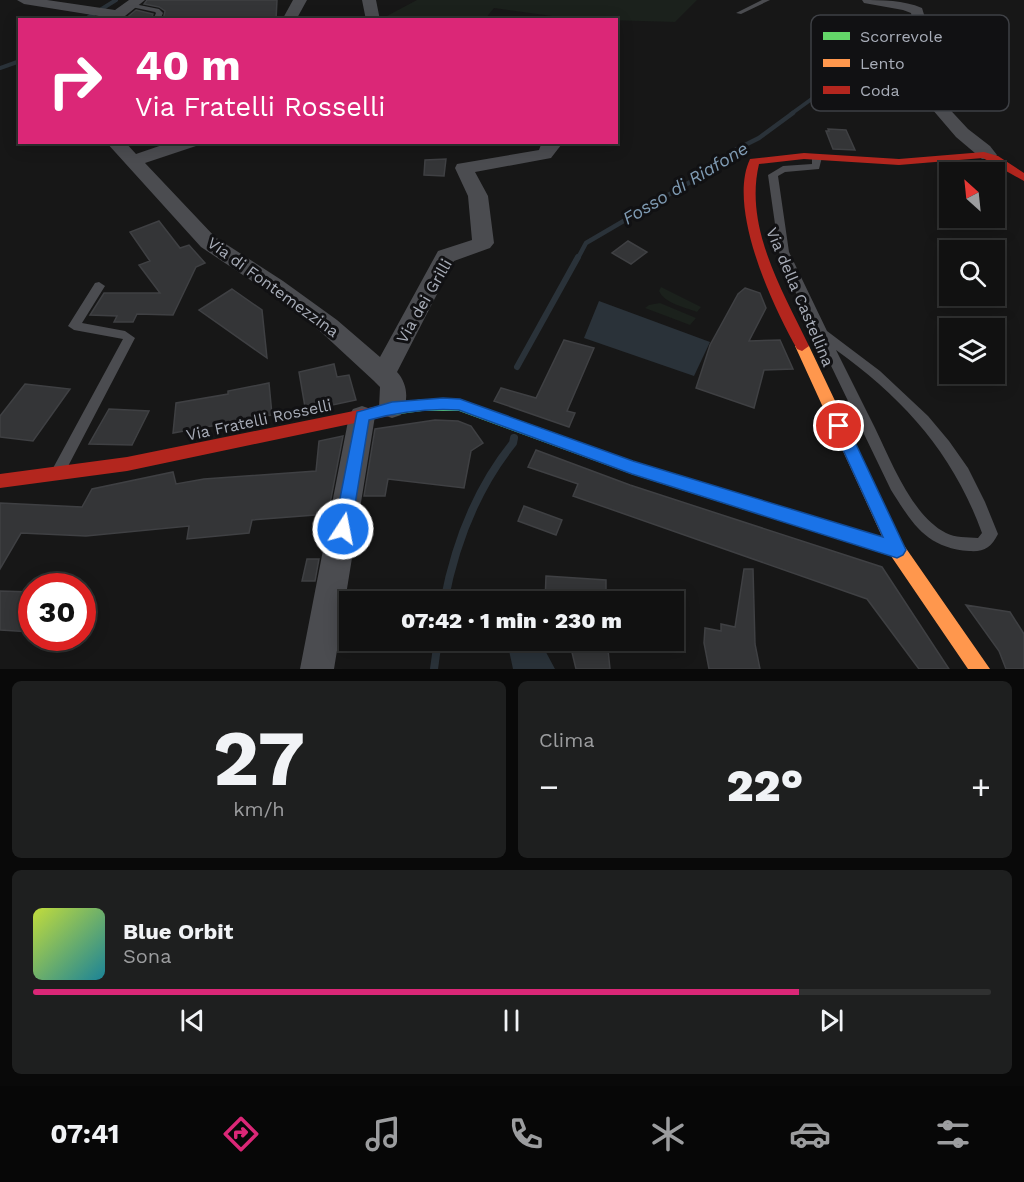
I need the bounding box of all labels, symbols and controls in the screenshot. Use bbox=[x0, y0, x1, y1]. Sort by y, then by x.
legend bbox=[811, 15, 1009, 111]
text: Scorrevole bbox=[860, 27, 943, 46]
text: 40 m bbox=[135, 41, 241, 90]
icon: right bbox=[36, 42, 114, 120]
text: Lento bbox=[860, 54, 905, 73]
text: Coda bbox=[860, 81, 900, 100]
text: Via Fratelli Rosselli bbox=[135, 91, 386, 123]
water label: Fosso di Riafone bbox=[618, 137, 752, 229]
north arrow bbox=[939, 162, 1005, 228]
map controls bbox=[939, 162, 1005, 384]
street label: Via della Castellina bbox=[762, 225, 838, 369]
street label: Via di Fontemezzina bbox=[204, 233, 342, 341]
button: search bbox=[939, 240, 1005, 306]
street label: Via dei Grilli bbox=[392, 255, 456, 347]
button: layers bbox=[939, 318, 1005, 384]
street label: Via Fratelli Rosselli bbox=[184, 395, 334, 445]
pin bbox=[813, 400, 864, 451]
icon: arrive bbox=[822, 409, 855, 442]
position arrow bbox=[311, 497, 375, 561]
speed limit sign: 30 bbox=[18, 573, 96, 651]
text: 07:42 · 1 min · 230 m bbox=[401, 608, 622, 633]
text: 27 bbox=[213, 712, 305, 804]
text: Clima bbox=[539, 728, 595, 752]
text: 22° bbox=[727, 759, 803, 812]
text: − bbox=[539, 767, 559, 806]
text: + bbox=[971, 767, 991, 806]
text: km/h bbox=[233, 797, 285, 821]
text: Blue Orbit bbox=[123, 919, 233, 944]
text: Sona bbox=[123, 944, 172, 968]
icon: previous bbox=[176, 1004, 209, 1037]
icon: pause bbox=[495, 1004, 528, 1037]
icon: next bbox=[815, 1004, 848, 1037]
icon: directions bbox=[220, 1113, 262, 1155]
icon: music bbox=[362, 1113, 404, 1155]
icon: phone bbox=[505, 1113, 547, 1155]
icon: climate bbox=[647, 1113, 689, 1155]
icon: car bbox=[789, 1113, 831, 1155]
icon: filters bbox=[932, 1113, 974, 1155]
text: 07:41 bbox=[50, 1118, 119, 1150]

